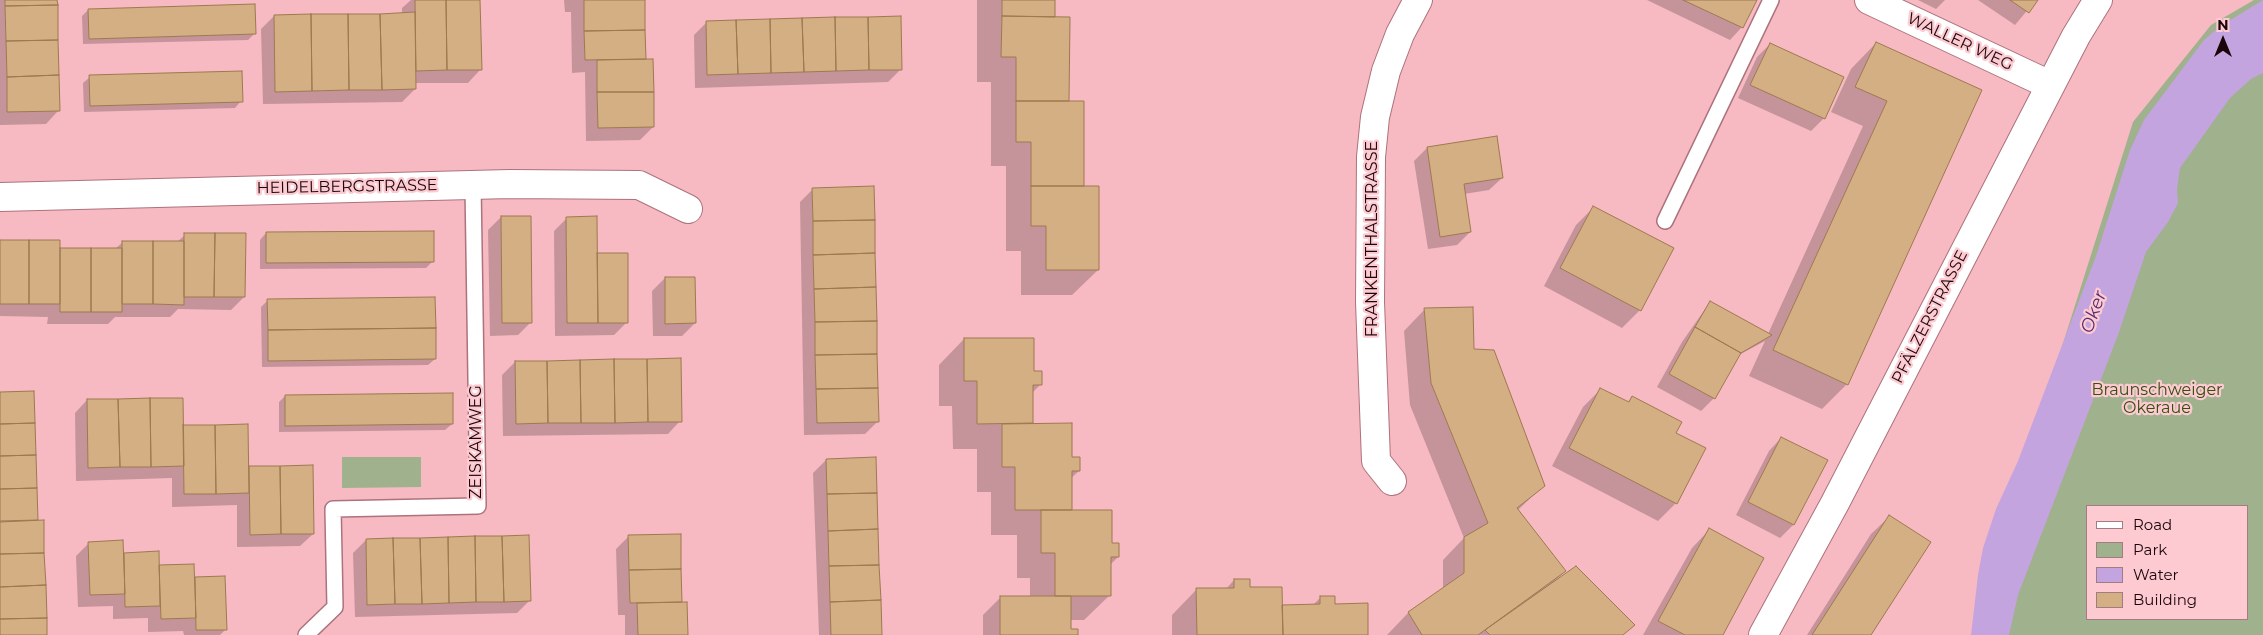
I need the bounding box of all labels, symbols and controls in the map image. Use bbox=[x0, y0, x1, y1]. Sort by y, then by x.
street label: WALLER WEG bbox=[1904, 9, 2016, 75]
north arrow bbox=[2198, 15, 2248, 65]
text: N bbox=[2217, 16, 2229, 34]
street label: FRANKENTHALSTRASSE bbox=[1362, 141, 1382, 337]
street label: HEIDELBERGSTRASSE bbox=[256, 176, 438, 198]
street label: PFÄLZERSTRASSE bbox=[1888, 247, 1972, 387]
water label: Oker bbox=[2076, 288, 2112, 336]
park label: Braunschweiger Okeraue bbox=[2091, 380, 2223, 418]
street label: ZEISKAMWEG bbox=[466, 385, 486, 499]
legend bbox=[2086, 505, 2248, 620]
text: Road bbox=[2133, 515, 2172, 534]
text: Park bbox=[2133, 540, 2167, 559]
text: Water bbox=[2133, 565, 2179, 584]
text: Building bbox=[2133, 590, 2197, 609]

